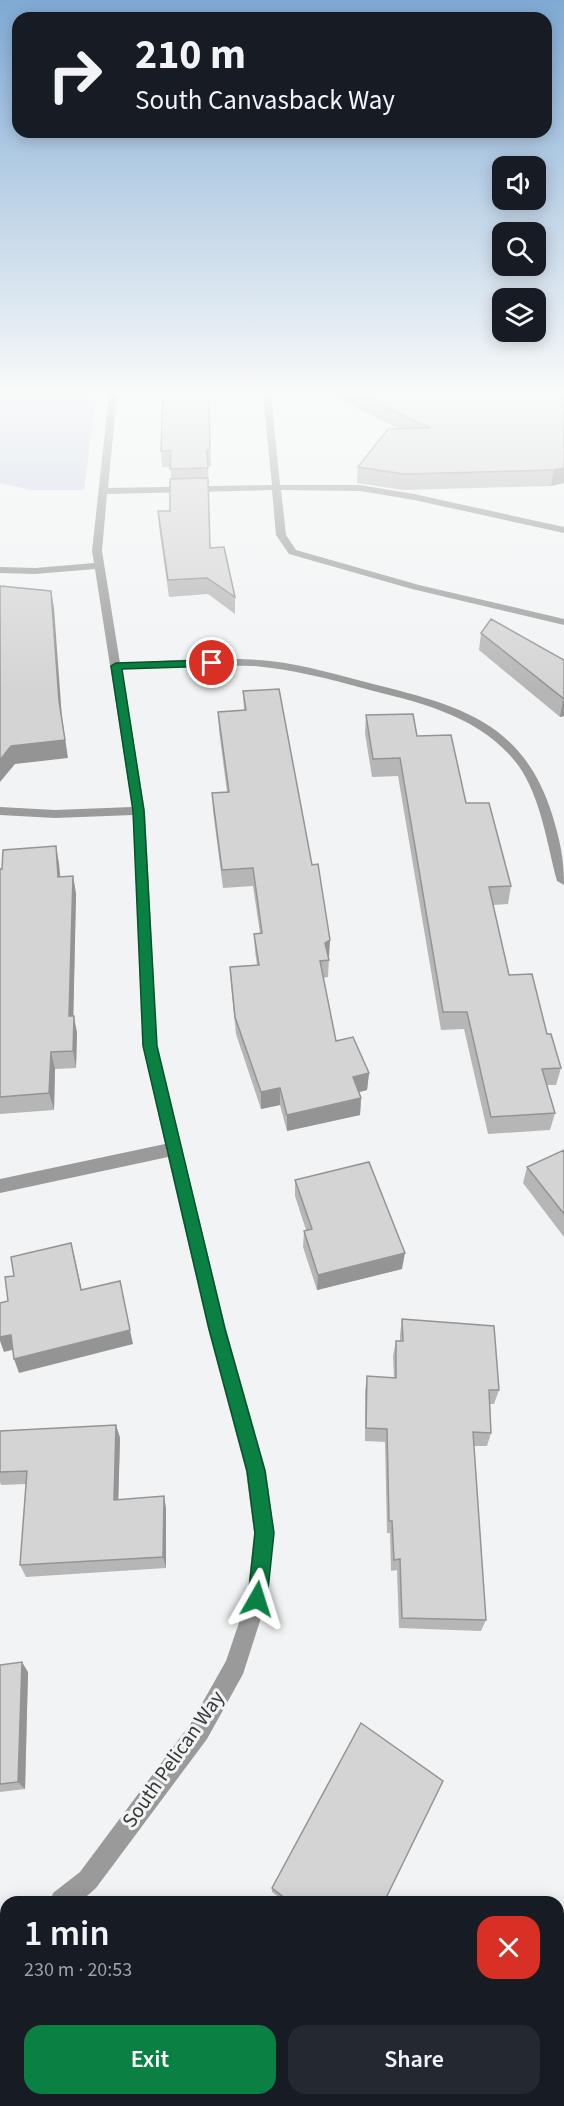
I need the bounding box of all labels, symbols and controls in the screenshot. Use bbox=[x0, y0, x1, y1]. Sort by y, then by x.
text: 210 m bbox=[135, 25, 246, 85]
icon: right bbox=[36, 36, 114, 114]
text: South Canvasback Way bbox=[135, 81, 395, 120]
map controls bbox=[492, 156, 546, 342]
button: sound bbox=[492, 156, 546, 210]
button: search bbox=[492, 222, 546, 276]
button: layers bbox=[492, 288, 546, 342]
pin bbox=[186, 637, 237, 688]
icon: arrive bbox=[195, 646, 228, 679]
position arrow bbox=[225, 1567, 289, 1631]
street label: South Pelican Way bbox=[114, 1684, 232, 1834]
text: 1 min bbox=[24, 1908, 110, 1959]
button: close bbox=[477, 1916, 540, 1979]
text: 230 m · 20:53 bbox=[24, 1956, 132, 1984]
button: Exit bbox=[24, 2025, 276, 2094]
button: Share bbox=[288, 2025, 540, 2094]

